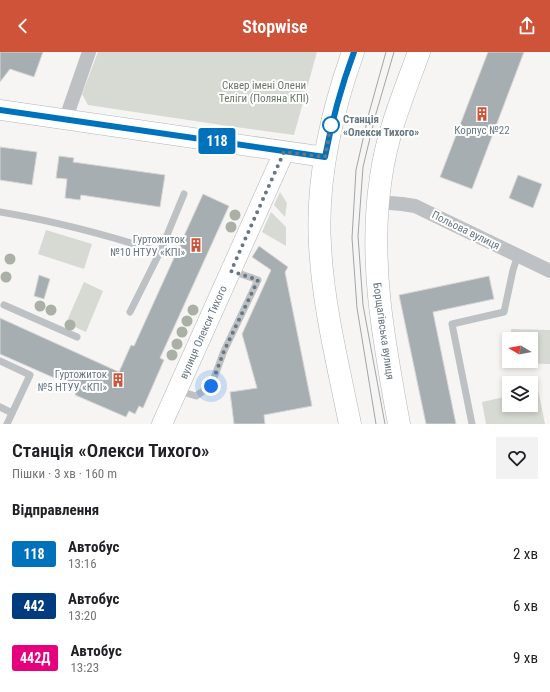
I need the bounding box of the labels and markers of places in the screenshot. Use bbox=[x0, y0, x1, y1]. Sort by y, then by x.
building icon: Корпус №22 bbox=[474, 106, 490, 122]
place label: Станція «Олекси Тихого» bbox=[343, 113, 419, 139]
marker: Станція «Олекси Тихого» bbox=[322, 116, 340, 134]
place label: Корпус №22 bbox=[454, 124, 510, 137]
place label: Гуртожиток №10 НТУУ «КПІ» bbox=[110, 233, 186, 259]
building icon: Гуртожиток №10 НТУУ «КПІ» bbox=[188, 237, 204, 253]
place label: Гуртожиток №5 НТУУ «КПІ» bbox=[37, 368, 108, 394]
building icon: Гуртожиток №5 НТУУ «КПІ» bbox=[110, 372, 126, 388]

